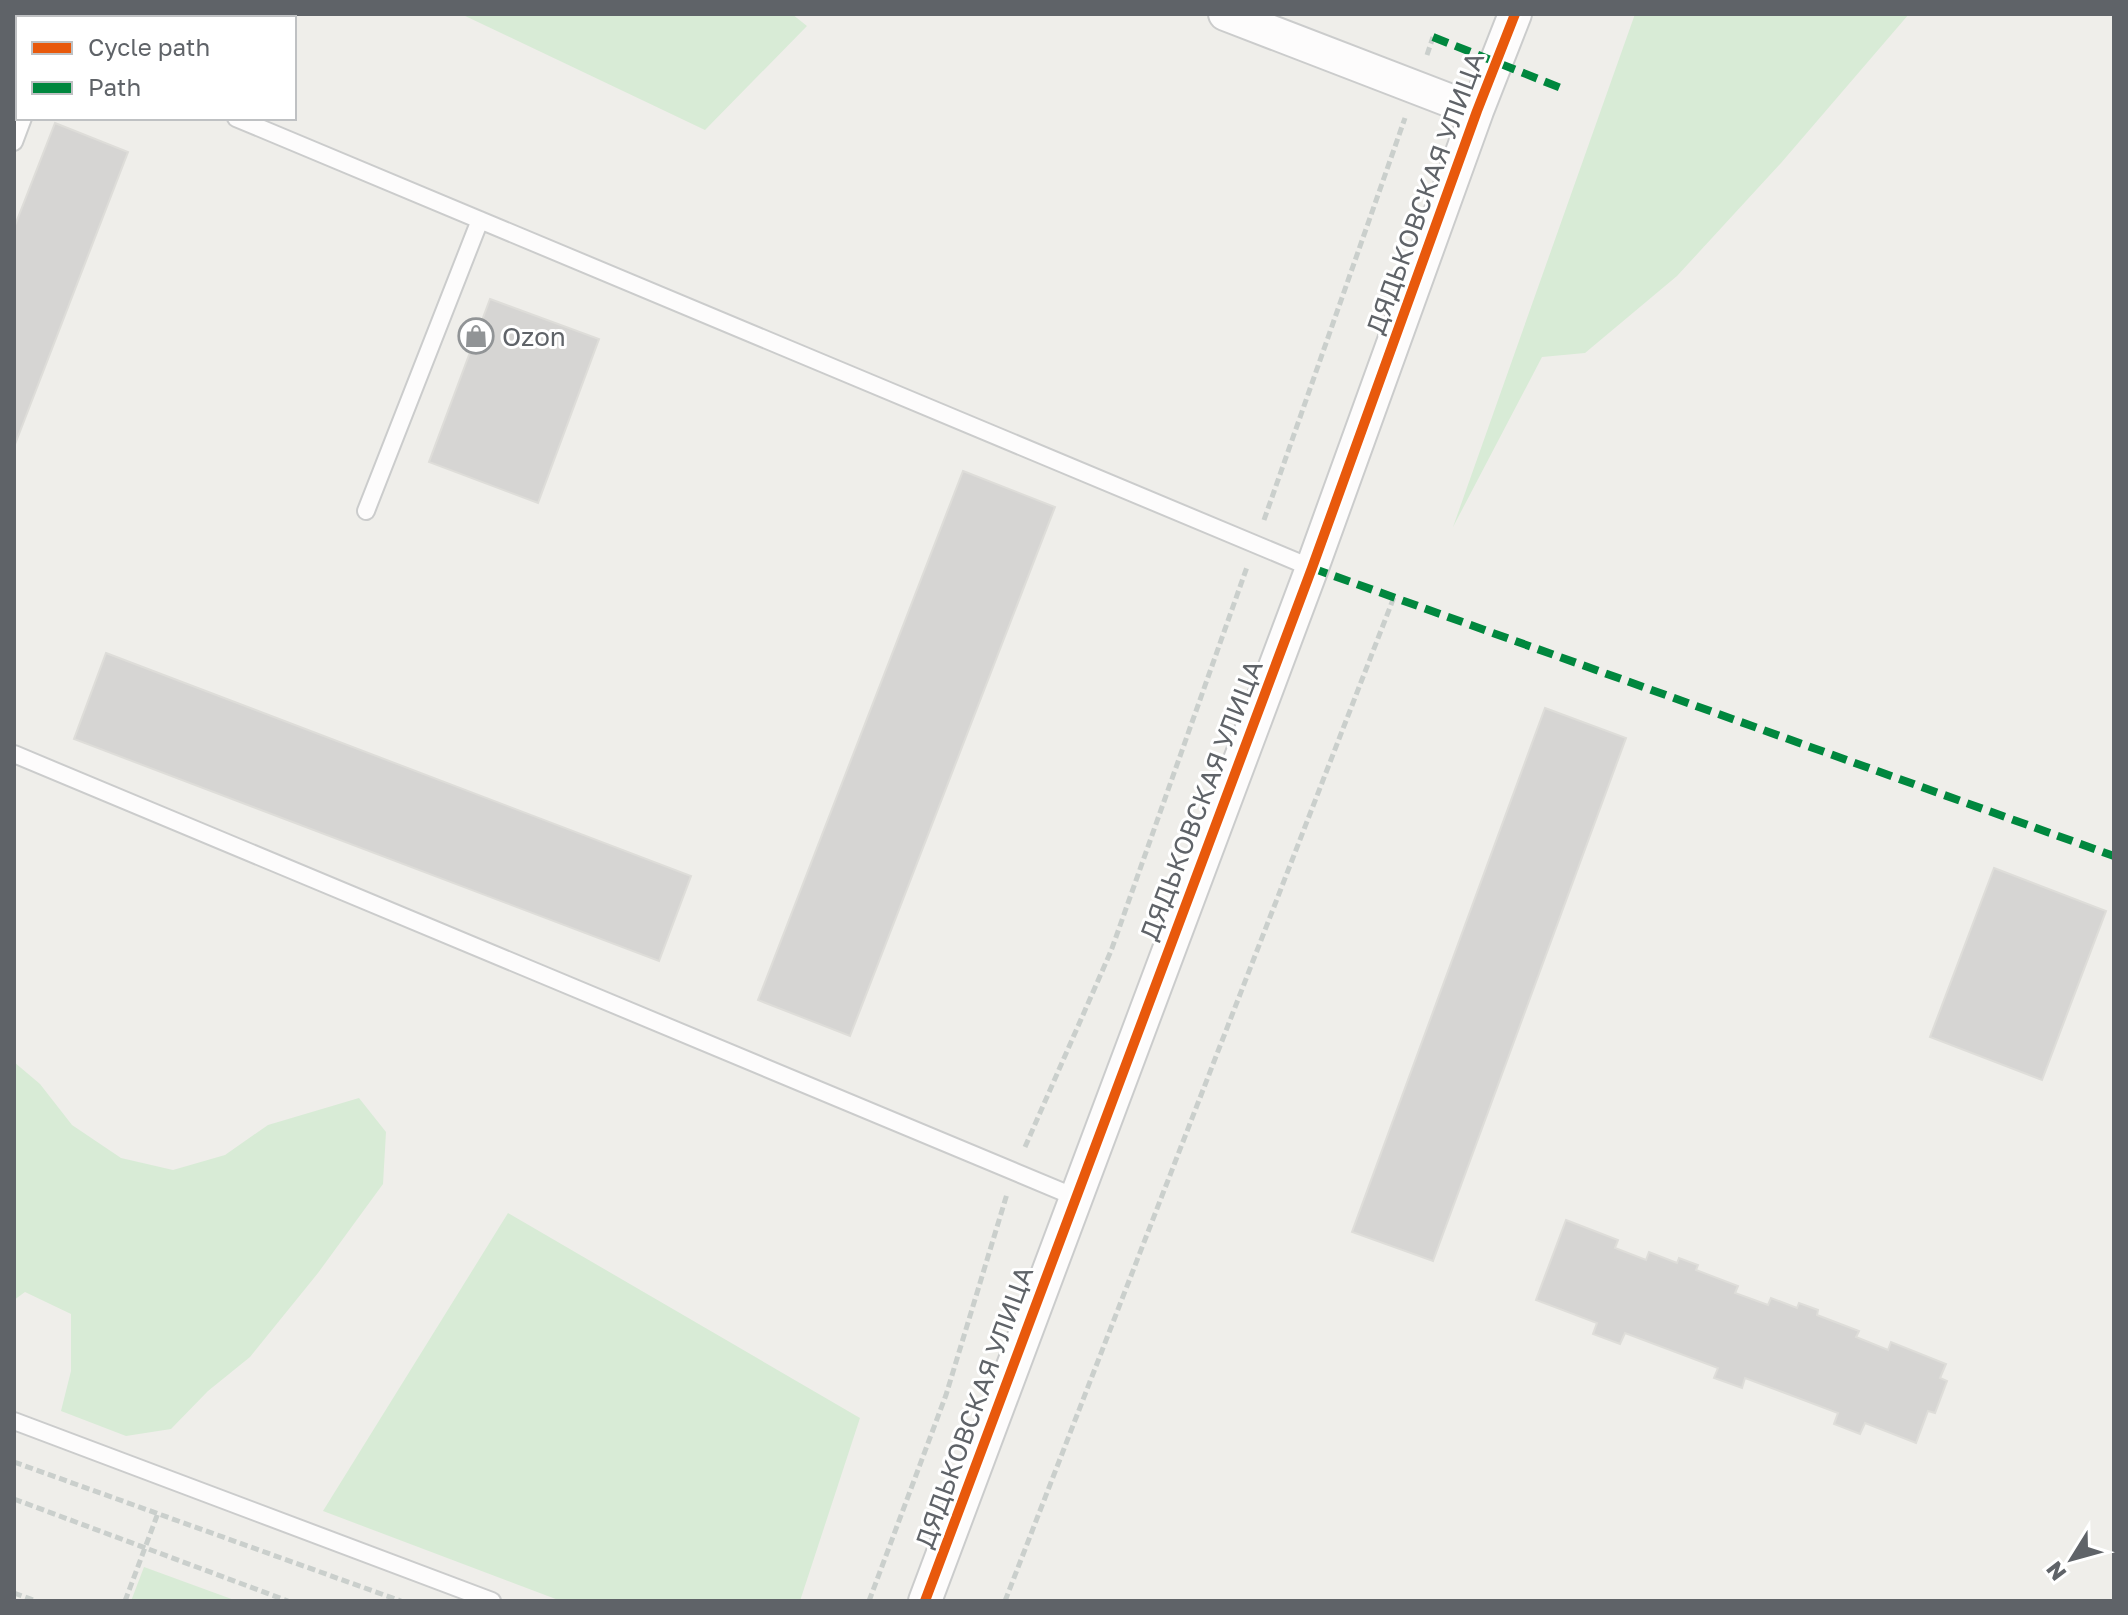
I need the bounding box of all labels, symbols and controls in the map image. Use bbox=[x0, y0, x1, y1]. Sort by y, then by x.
legend bbox=[16, 16, 296, 120]
text: Cycle path bbox=[88, 32, 210, 61]
street label: ДЯДЬКОВСКАЯ УЛИЦА bbox=[1360, 48, 1490, 338]
text: Path bbox=[88, 72, 141, 101]
shop icon: Ozon bbox=[457, 317, 495, 355]
place label: Ozon bbox=[502, 321, 566, 352]
street label: ДЯДЬКОВСКАЯ УЛИЦА bbox=[1133, 656, 1269, 944]
street label: ДЯДЬКОВСКАЯ УЛИЦА bbox=[909, 1262, 1039, 1552]
north arrow bbox=[2032, 1519, 2112, 1599]
text: N bbox=[2040, 1557, 2071, 1586]

